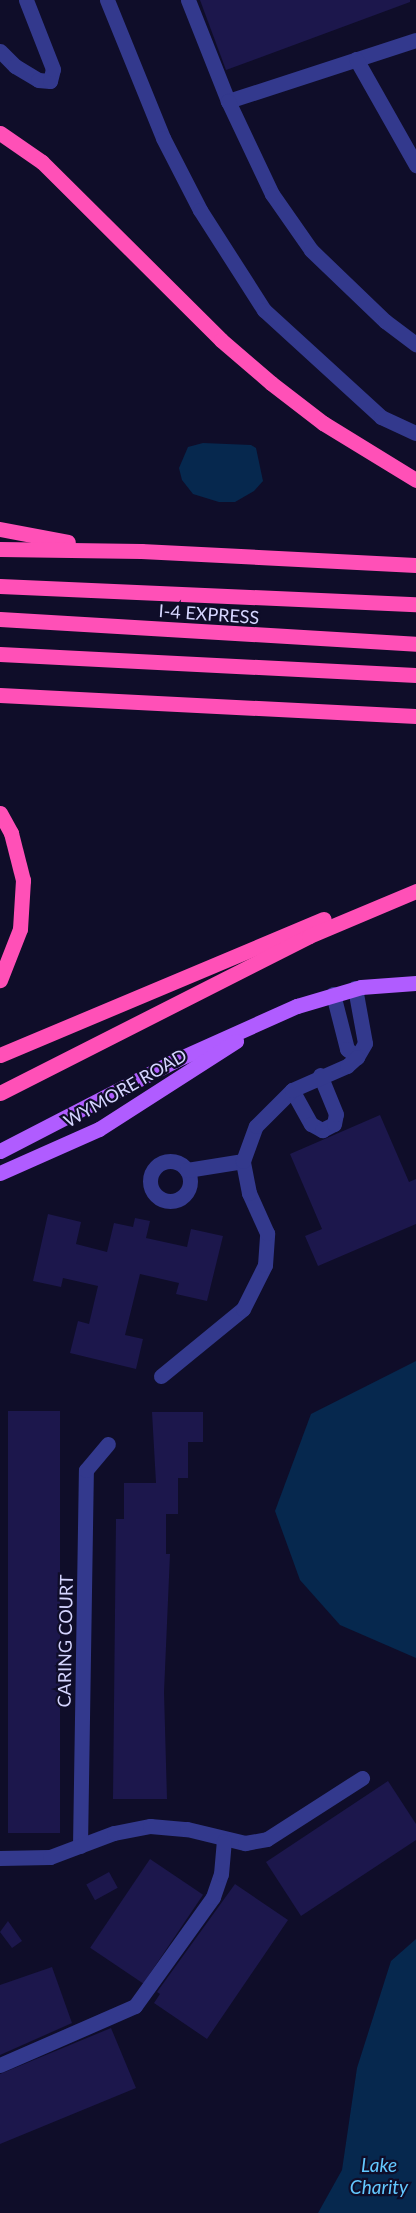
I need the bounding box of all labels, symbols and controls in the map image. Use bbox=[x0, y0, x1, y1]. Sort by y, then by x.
street label: I-4 EXPRESS bbox=[158, 600, 260, 628]
street label: WYMORE ROAD bbox=[60, 1044, 190, 1132]
street label: CARING COURT bbox=[53, 1574, 77, 1708]
water label: Lake Charity bbox=[350, 2154, 408, 2198]

